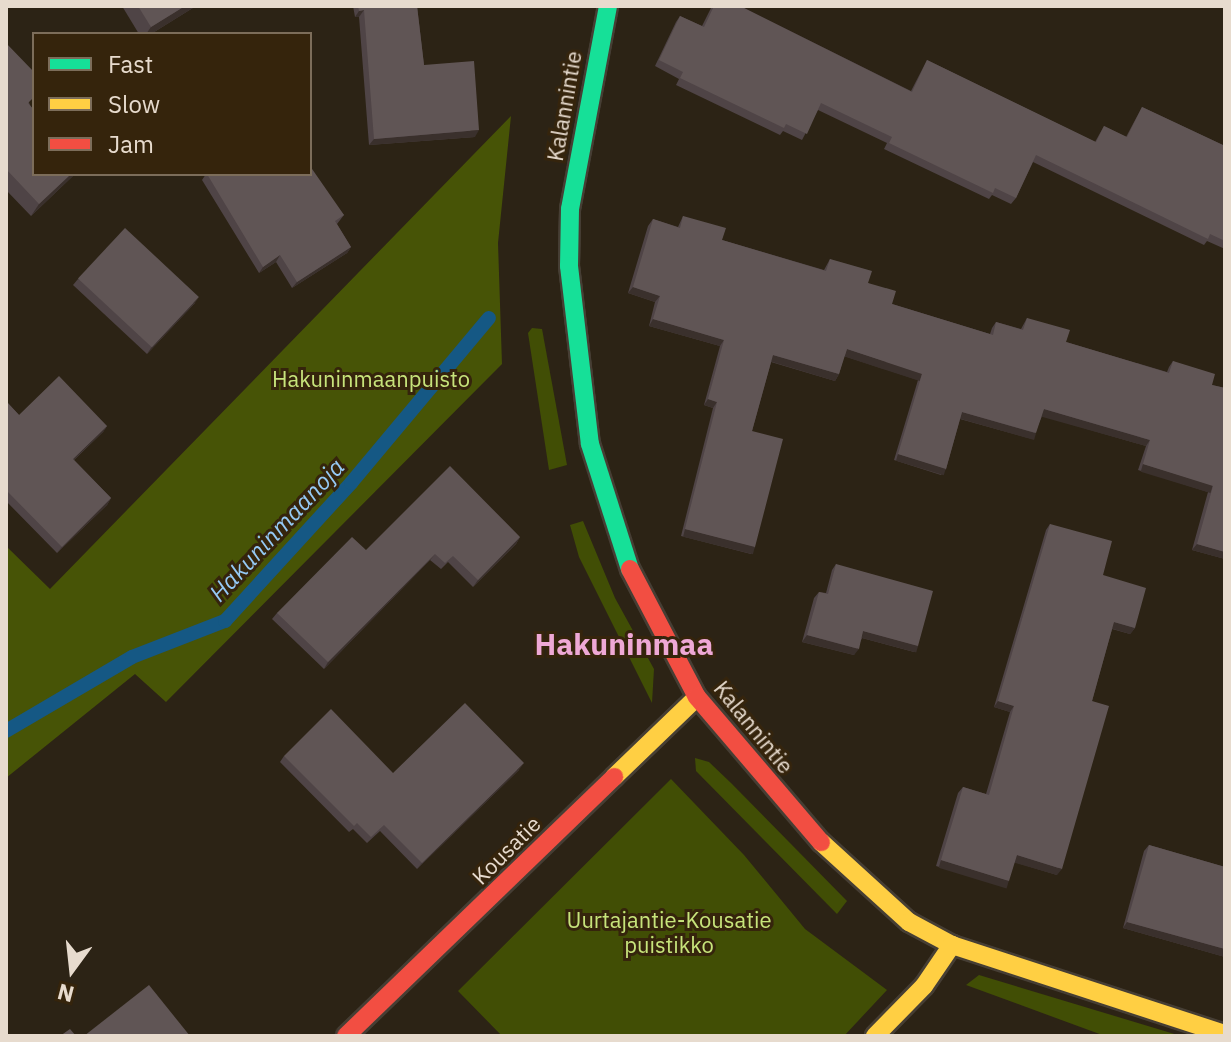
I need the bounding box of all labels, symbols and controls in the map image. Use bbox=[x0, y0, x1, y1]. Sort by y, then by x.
legend bbox=[32, 32, 312, 176]
text: Fast bbox=[108, 48, 153, 80]
street label: Kalannintie bbox=[541, 49, 587, 163]
text: Slow bbox=[108, 88, 160, 120]
text: Jam bbox=[108, 128, 154, 160]
park label: Hakuninmaanpuisto bbox=[272, 366, 470, 392]
water label: Hakuninmaanoja bbox=[203, 453, 351, 607]
district label: Hakuninmaa bbox=[535, 626, 713, 662]
street label: Kalannintie bbox=[709, 675, 799, 779]
street label: Kousatie bbox=[466, 810, 546, 890]
park label: Uurtajantie-Kousatie puistikko bbox=[566, 906, 772, 958]
north arrow bbox=[32, 930, 112, 1010]
text: N bbox=[54, 978, 77, 1010]

